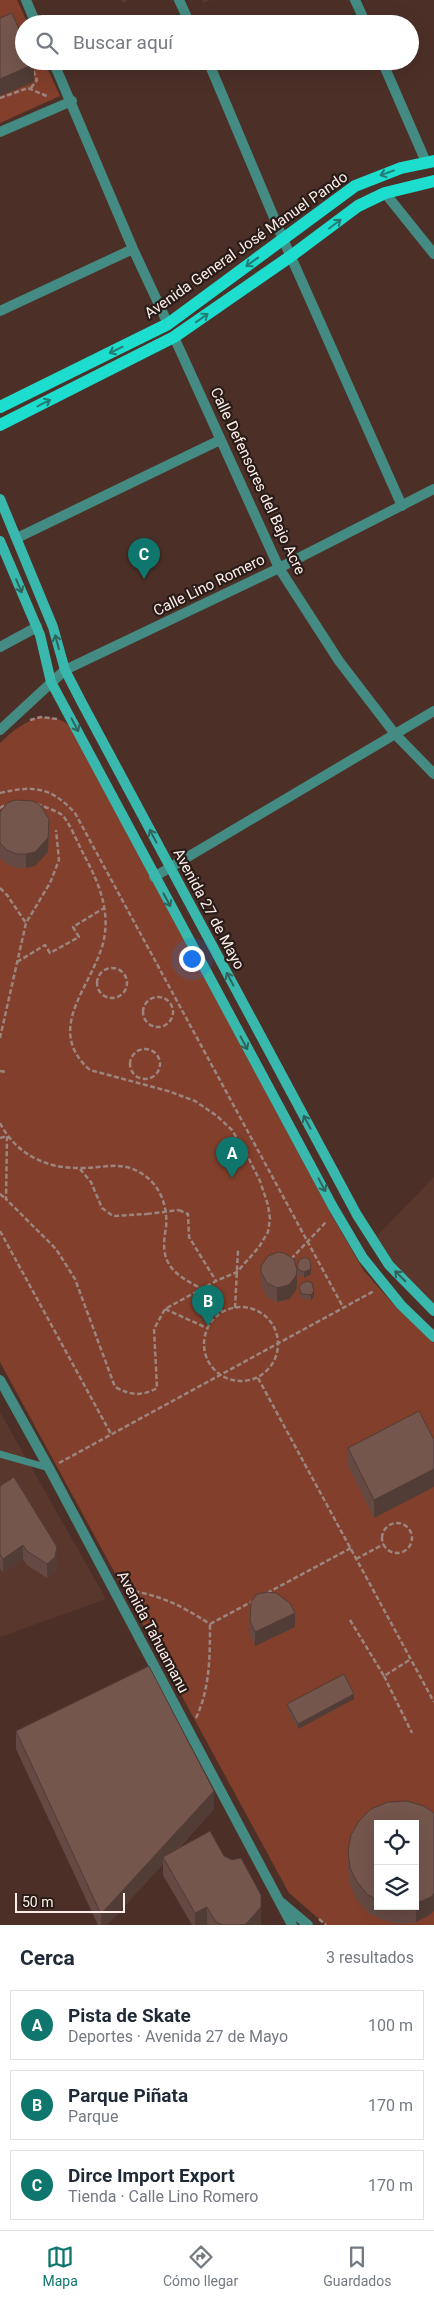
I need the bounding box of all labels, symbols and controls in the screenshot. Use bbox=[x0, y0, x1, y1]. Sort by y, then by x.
search box bbox=[15, 15, 419, 70]
icon: search bbox=[33, 29, 61, 57]
text: Buscar aquí bbox=[73, 31, 173, 54]
street label: Avenida General José Manuel Pando bbox=[141, 168, 351, 322]
one-way arrow bbox=[380, 169, 395, 178]
one-way arrow bbox=[328, 218, 341, 229]
one-way arrow bbox=[245, 257, 259, 267]
one-way arrow bbox=[195, 313, 209, 323]
one-way arrow bbox=[109, 346, 124, 355]
street label: Calle Defensores del Bajo Acre bbox=[207, 385, 309, 577]
one-way arrow bbox=[36, 398, 51, 408]
pin: C bbox=[128, 538, 160, 579]
street label: Calle Lino Romero bbox=[150, 550, 268, 620]
one-way arrow bbox=[15, 578, 25, 593]
one-way arrow bbox=[52, 634, 62, 650]
one-way arrow bbox=[70, 717, 80, 732]
one-way arrow bbox=[148, 829, 158, 844]
street label: Avenida 27 de Mayo bbox=[170, 846, 248, 972]
one-way arrow bbox=[162, 892, 172, 906]
your location bbox=[179, 946, 205, 972]
one-way arrow bbox=[225, 972, 235, 987]
one-way arrow bbox=[239, 1035, 249, 1050]
one-way arrow bbox=[302, 1115, 312, 1130]
pin: A bbox=[216, 1137, 248, 1178]
one-way arrow bbox=[317, 1178, 327, 1192]
one-way arrow bbox=[394, 1270, 406, 1282]
pin: B bbox=[192, 1285, 224, 1326]
street label: Avenida Tahuamanu bbox=[113, 1568, 193, 1696]
map controls bbox=[374, 1820, 419, 1910]
button: locate bbox=[374, 1820, 419, 1865]
button: layers bbox=[374, 1865, 419, 1910]
scale bar bbox=[15, 1890, 125, 1913]
text: 50 m bbox=[22, 1894, 54, 1910]
text: Cerca bbox=[20, 1946, 75, 1970]
text: 3 resultados bbox=[326, 1948, 414, 1967]
text: Pista de Skate bbox=[68, 2004, 191, 2027]
text: A bbox=[32, 2016, 42, 2035]
text: 100 m bbox=[368, 2016, 413, 2035]
text: Deportes · Avenida 27 de Mayo bbox=[68, 2027, 288, 2046]
text: Parque Piñata bbox=[68, 2084, 188, 2107]
text: B bbox=[32, 2096, 42, 2115]
text: 170 m bbox=[368, 2096, 413, 2115]
text: Parque bbox=[68, 2107, 118, 2126]
text: Dirce Import Export bbox=[68, 2164, 235, 2187]
text: C bbox=[32, 2176, 42, 2195]
text: 170 m bbox=[368, 2176, 413, 2195]
text: Tienda · Calle Lino Romero bbox=[68, 2187, 258, 2206]
tab: Mapa bbox=[43, 2243, 78, 2289]
tab: Cómo llegar bbox=[163, 2243, 238, 2289]
tab: Guardados bbox=[323, 2243, 391, 2289]

